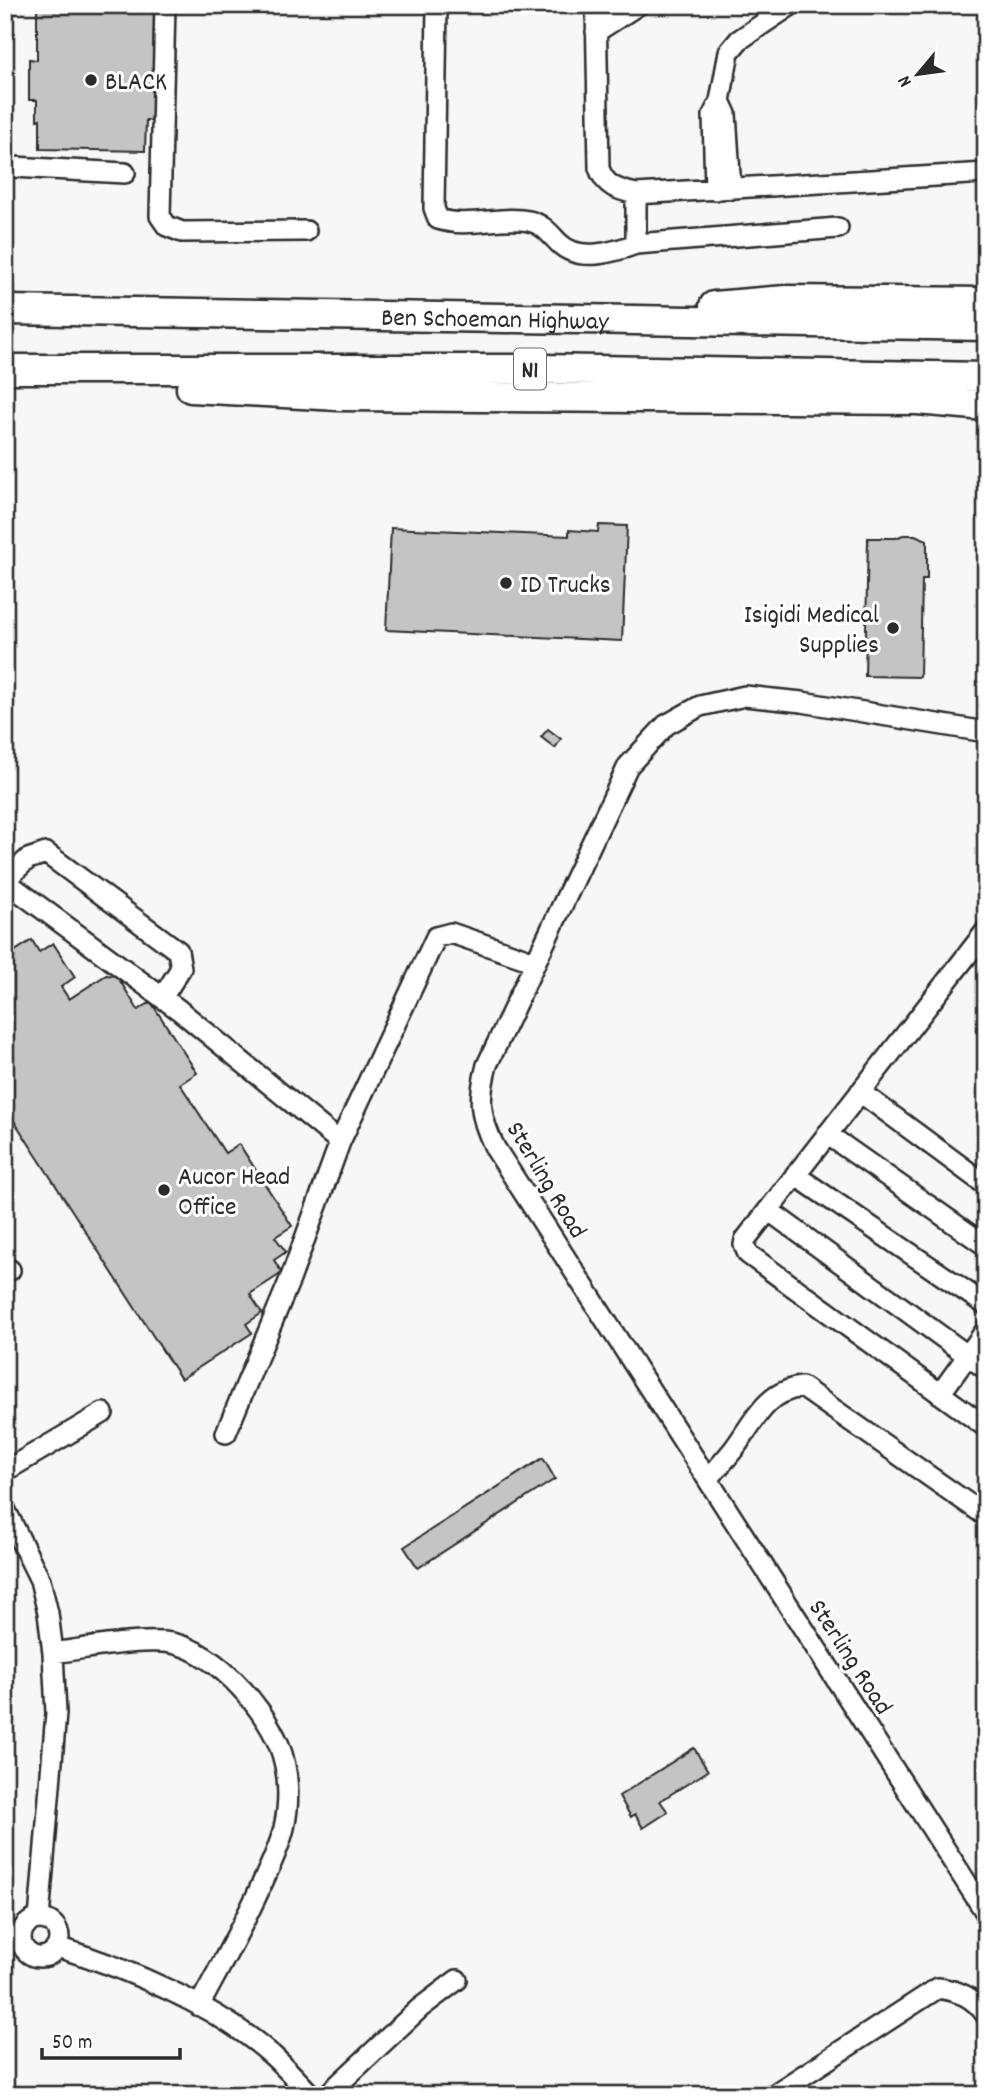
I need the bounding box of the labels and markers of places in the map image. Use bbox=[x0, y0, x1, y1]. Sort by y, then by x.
place label: BLACK bbox=[105, 65, 167, 102]
marker: BLACK bbox=[83, 72, 99, 88]
place label: ID Trucks bbox=[520, 568, 611, 605]
marker: ID Trucks bbox=[498, 575, 514, 591]
place label: Isigidi Medical Supplies bbox=[744, 598, 879, 665]
marker: Isigidi Medical Supplies bbox=[885, 620, 901, 636]
place label: Aucor Head Office bbox=[178, 1160, 290, 1227]
marker: Aucor Head Office bbox=[156, 1182, 172, 1198]

